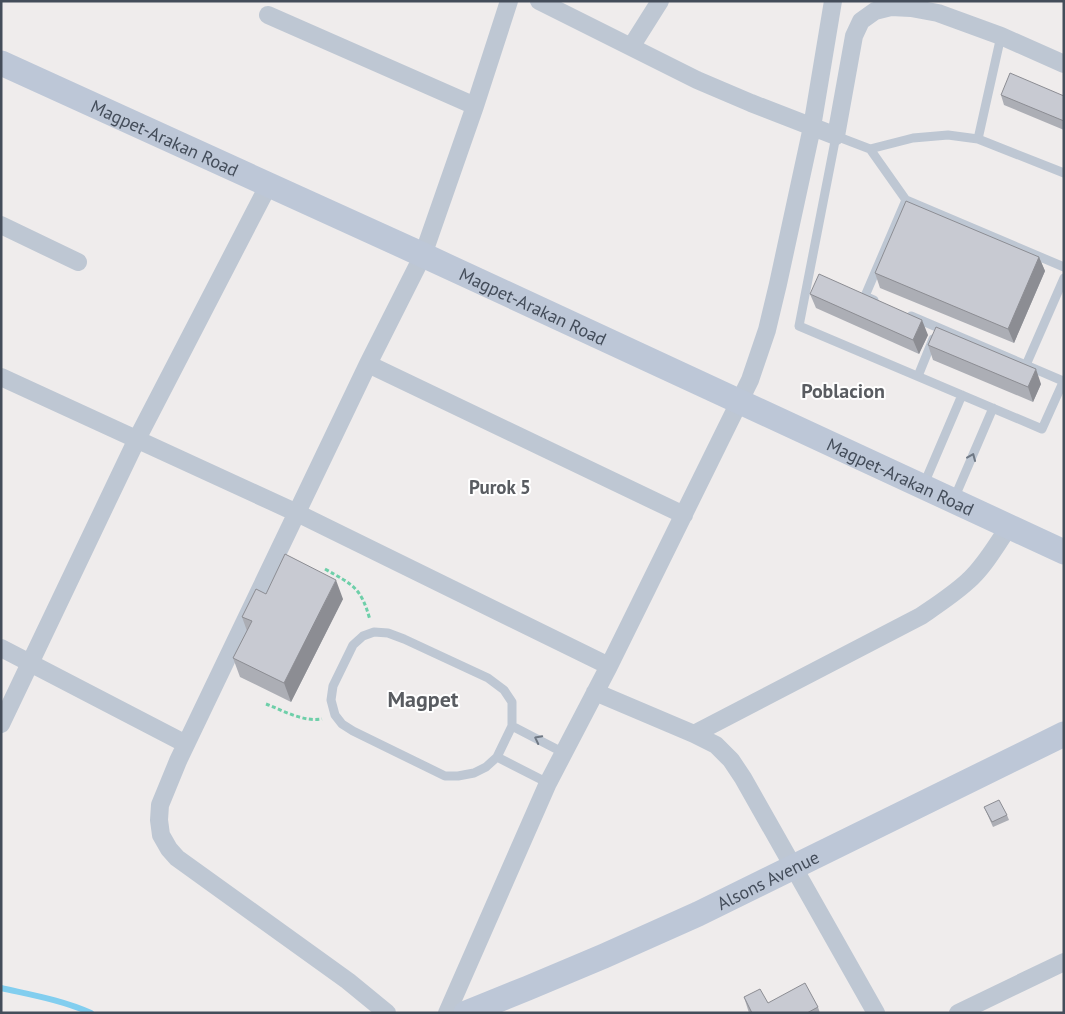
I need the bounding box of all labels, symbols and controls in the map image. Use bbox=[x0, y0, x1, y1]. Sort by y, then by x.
street label: Magpet-Arakan Road bbox=[87, 94, 242, 181]
street label: Magpet-Arakan Road bbox=[456, 262, 610, 350]
district label: Poblacion bbox=[801, 378, 885, 404]
street label: Magpet-Arakan Road bbox=[823, 432, 978, 520]
one-way arrow bbox=[966, 453, 977, 462]
district label: Purok 5 bbox=[469, 475, 531, 499]
district label: Magpet bbox=[387, 685, 459, 713]
one-way arrow bbox=[534, 735, 543, 745]
street label: Alsons Avenue bbox=[713, 845, 823, 915]

